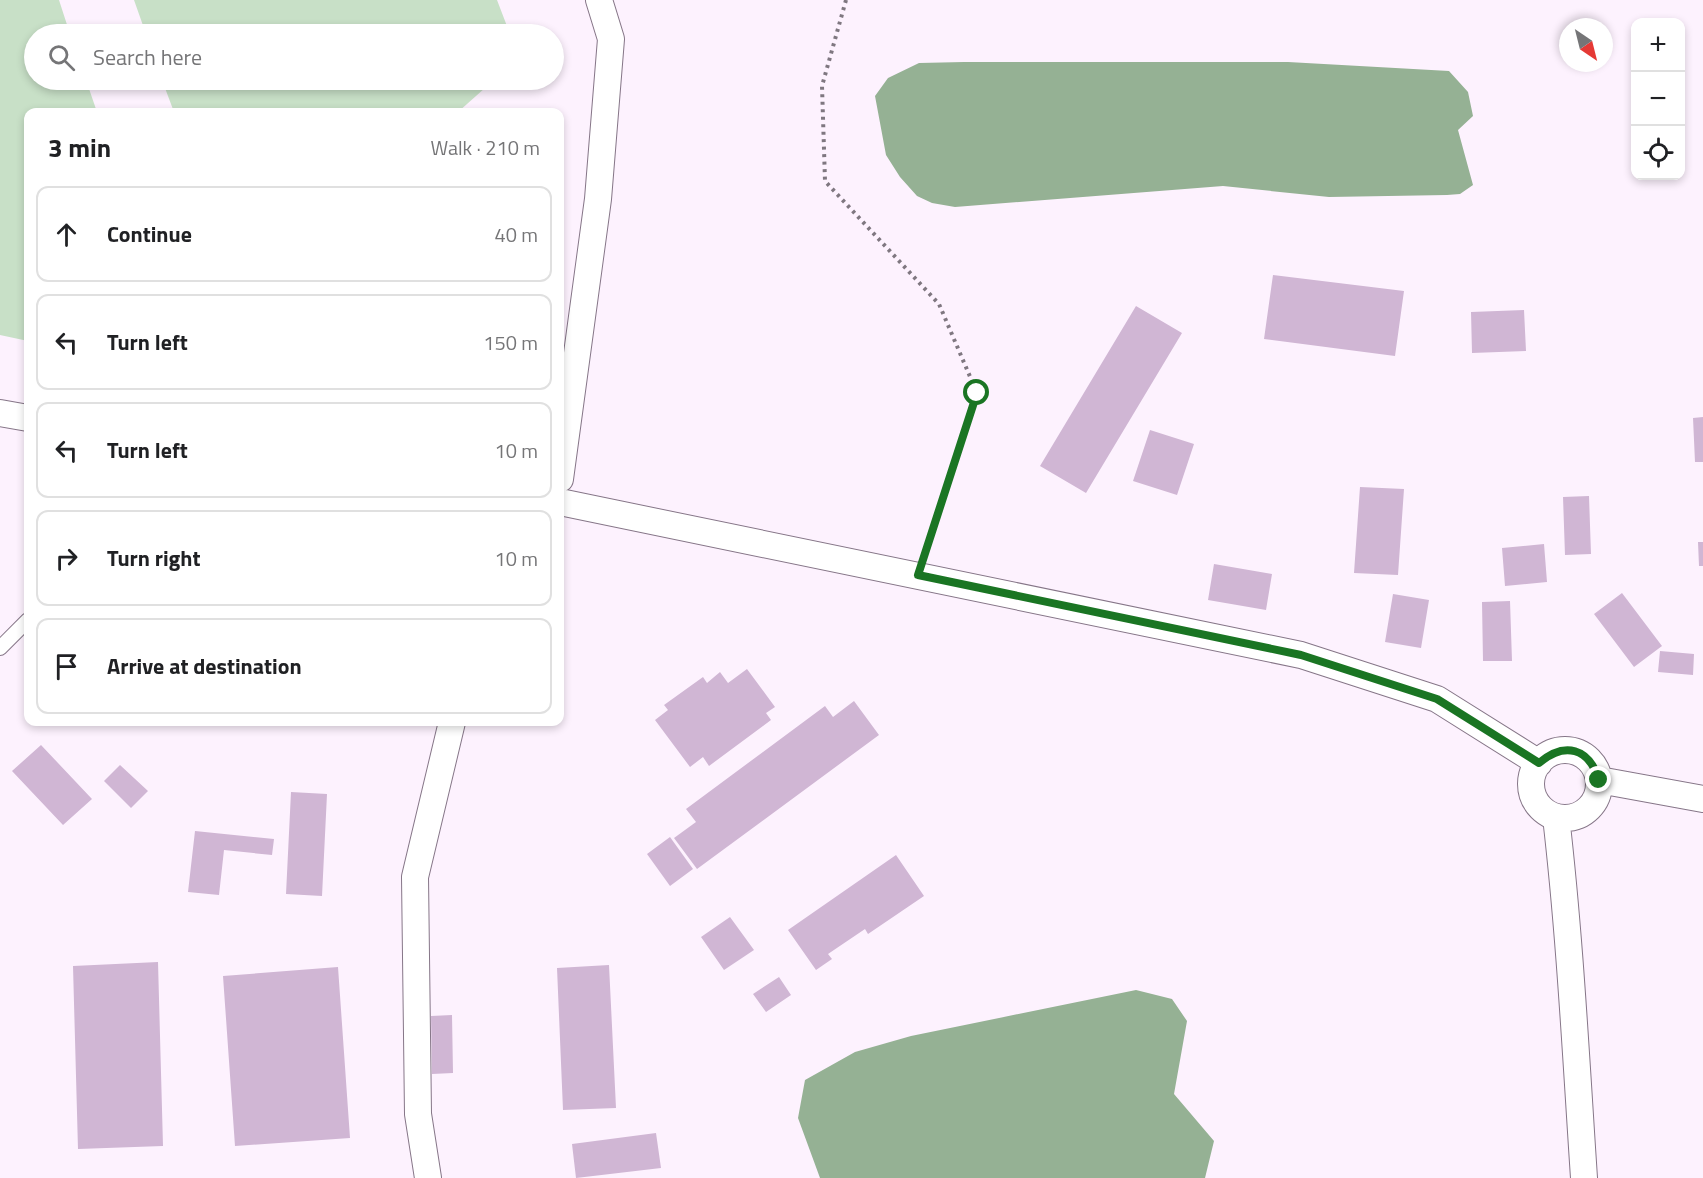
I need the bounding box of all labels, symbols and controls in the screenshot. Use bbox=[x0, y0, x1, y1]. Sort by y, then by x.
north arrow bbox=[1559, 18, 1613, 72]
map controls bbox=[1631, 18, 1685, 180]
button: + bbox=[1631, 18, 1685, 72]
search box bbox=[24, 24, 564, 90]
text: Search here bbox=[93, 40, 202, 74]
icon: search bbox=[45, 41, 78, 74]
button: − bbox=[1631, 72, 1685, 126]
button: locate bbox=[1631, 126, 1685, 180]
text: 3 min bbox=[48, 128, 111, 167]
text: Walk · 210 m bbox=[431, 132, 540, 163]
text: Continue bbox=[107, 217, 192, 251]
icon: ahead bbox=[50, 218, 83, 251]
text: 40 m bbox=[494, 219, 538, 250]
text: Turn left bbox=[107, 325, 188, 359]
icon: left bbox=[50, 326, 83, 359]
text: 150 m bbox=[483, 327, 538, 358]
route start bbox=[963, 379, 989, 405]
text: Turn left bbox=[107, 433, 188, 467]
icon: left bbox=[50, 434, 83, 467]
text: 10 m bbox=[494, 435, 538, 466]
text: Turn right bbox=[107, 541, 201, 575]
icon: right bbox=[50, 542, 83, 575]
text: 10 m bbox=[494, 543, 538, 574]
text: Arrive at destination bbox=[107, 649, 302, 683]
icon: arrive bbox=[50, 650, 83, 683]
route end bbox=[1585, 766, 1611, 792]

